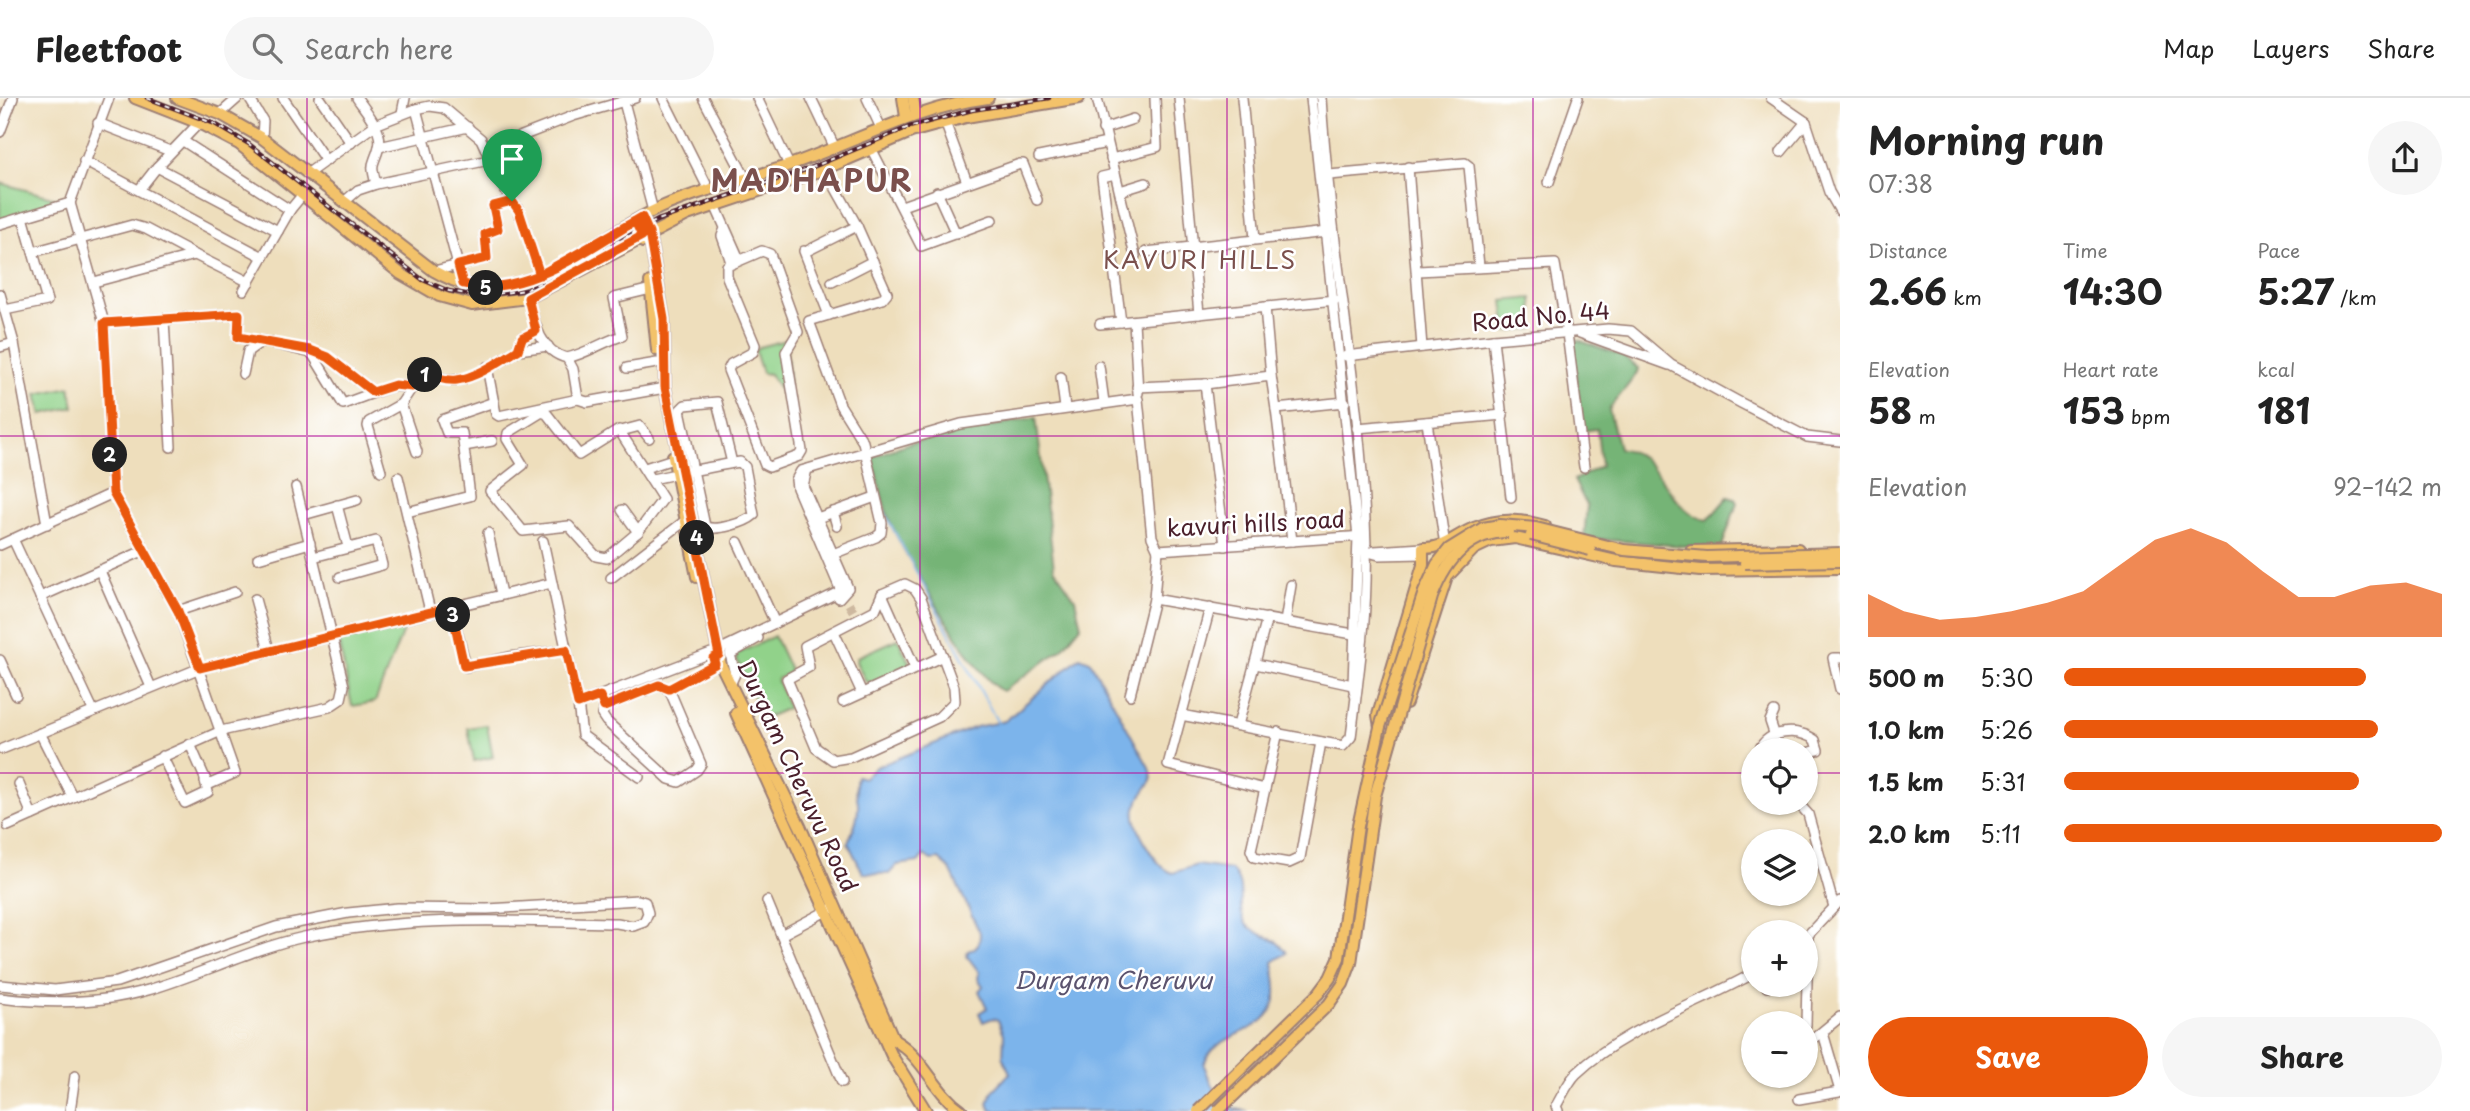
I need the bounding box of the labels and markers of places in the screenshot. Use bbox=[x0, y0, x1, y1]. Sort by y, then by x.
pin bbox=[482, 129, 542, 201]
pin: 5 bbox=[468, 270, 504, 306]
pin: 1 bbox=[408, 358, 442, 392]
pin: 2 bbox=[92, 438, 128, 472]
pin: 4 bbox=[680, 520, 714, 556]
pin: 3 bbox=[435, 598, 470, 632]

